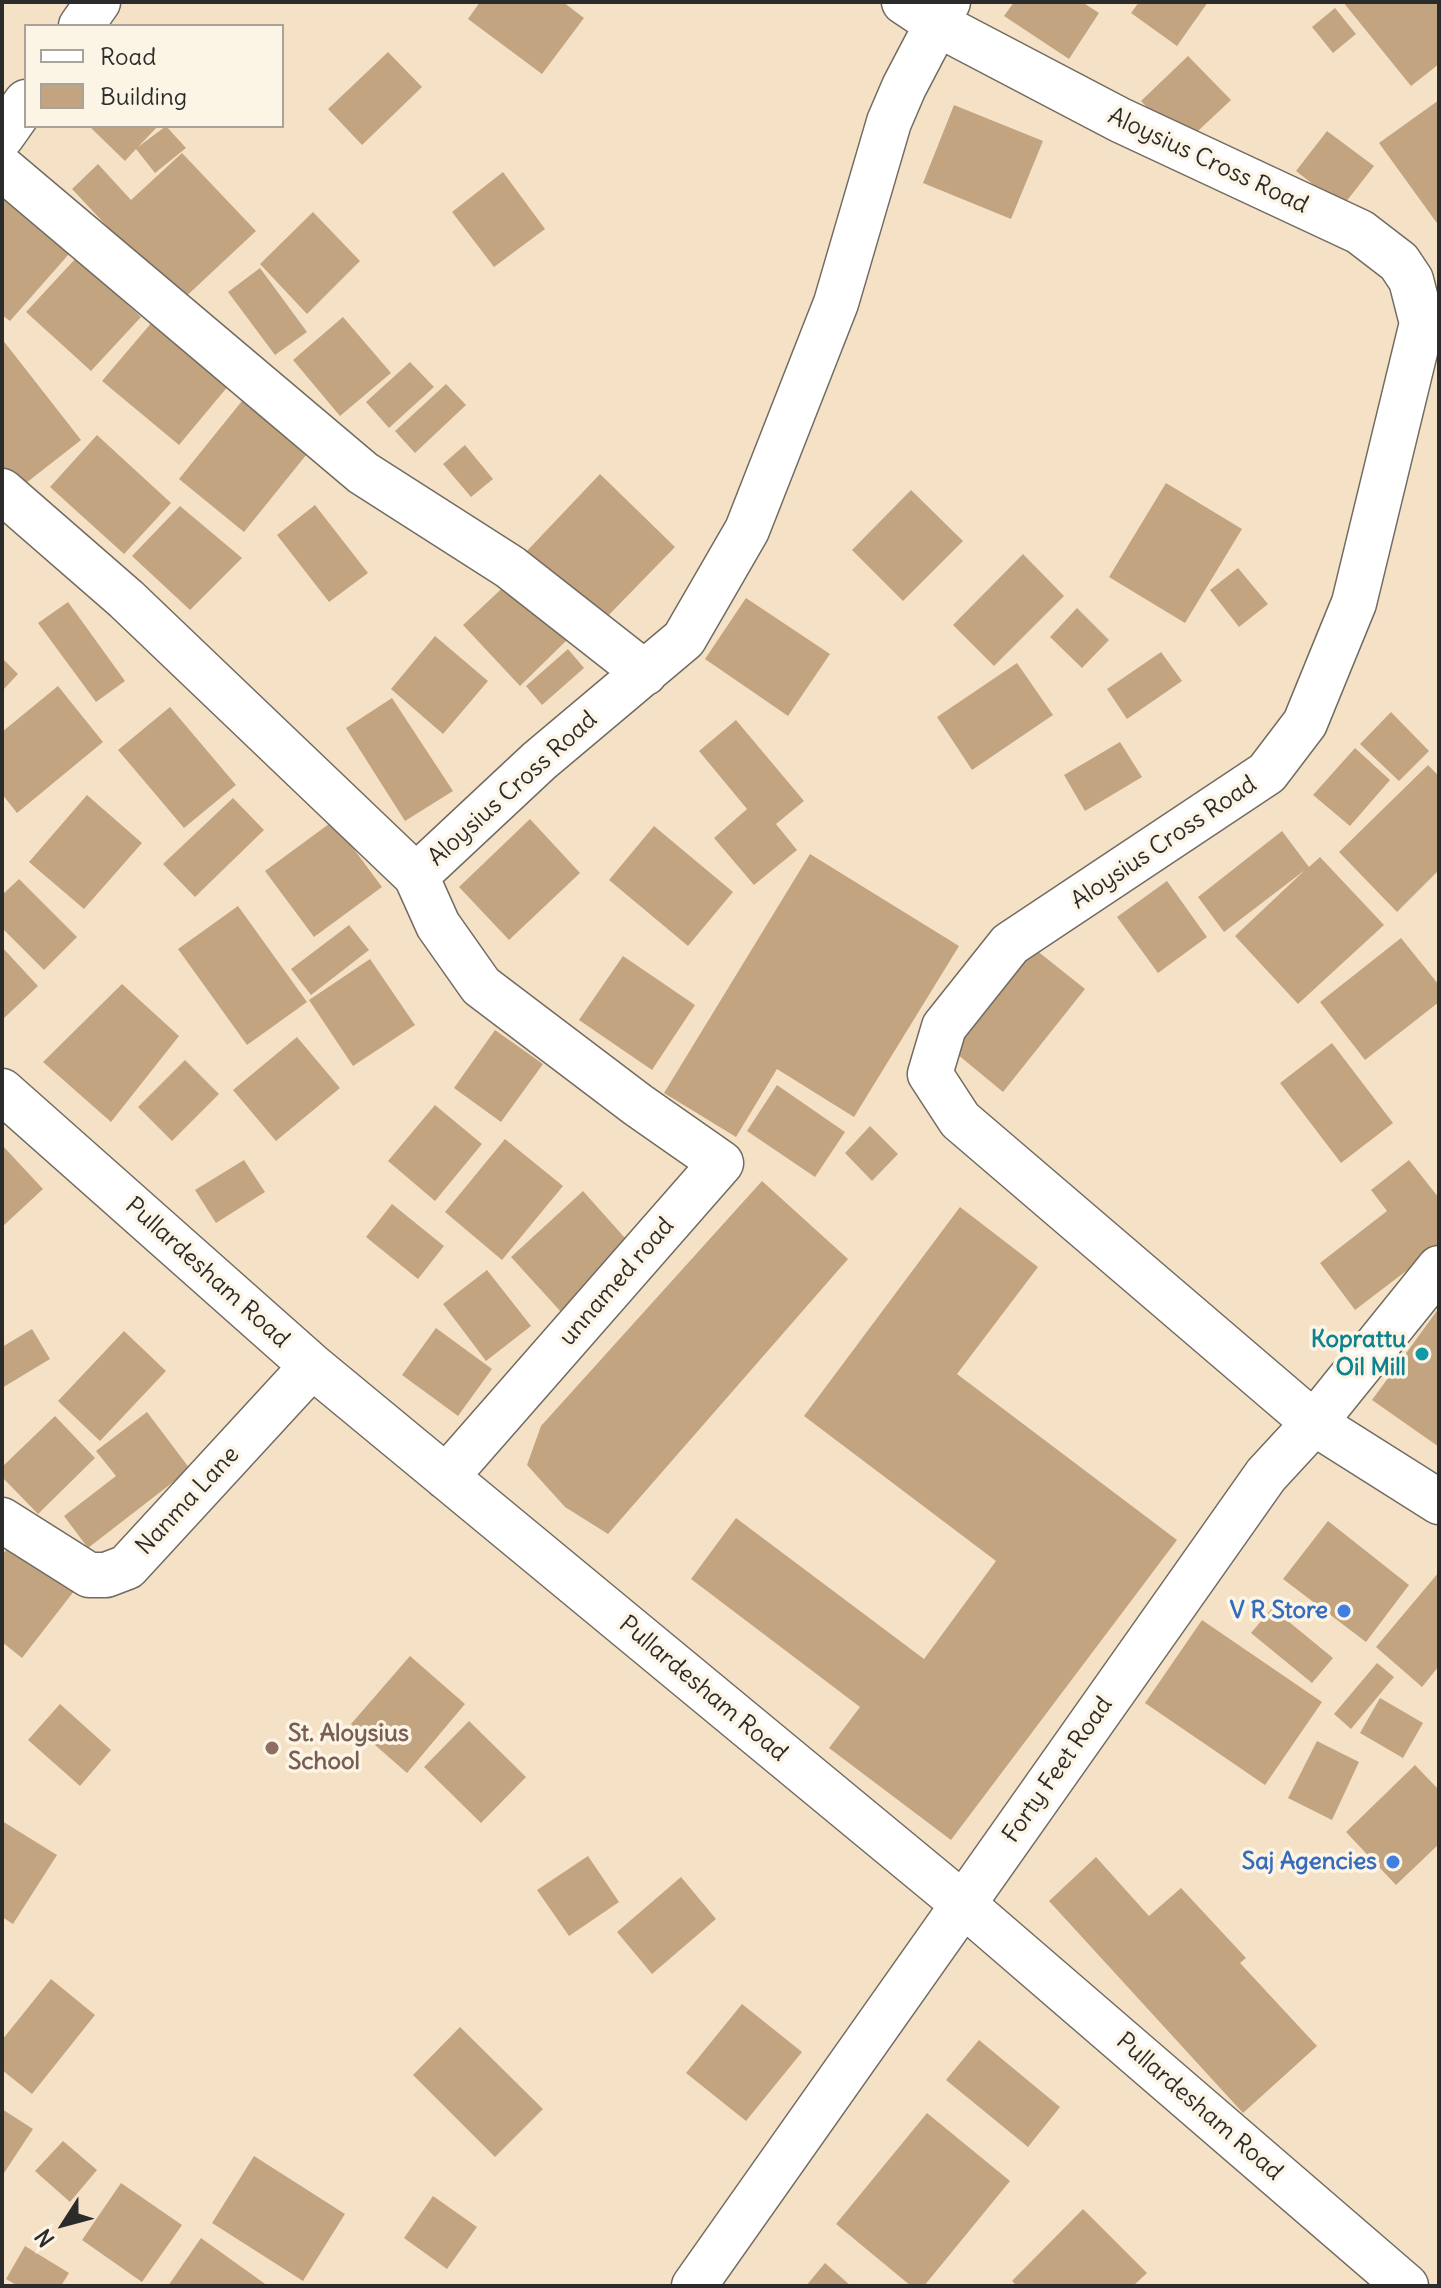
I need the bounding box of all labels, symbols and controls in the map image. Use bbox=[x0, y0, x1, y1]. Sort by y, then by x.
legend bbox=[24, 24, 284, 128]
text: Road bbox=[100, 41, 156, 71]
text: Building bbox=[100, 81, 187, 111]
street label: Aloysius Cross Road bbox=[1103, 102, 1313, 220]
street label: Aloysius Cross Road bbox=[423, 706, 603, 872]
street label: Aloysius Cross Road bbox=[1066, 770, 1262, 916]
street label: Pullardesham Road bbox=[119, 1192, 295, 1354]
street label: unnamed road bbox=[554, 1212, 680, 1352]
place label: Koprattu Oil Mill bbox=[1311, 1326, 1406, 1382]
marker: Koprattu Oil Mill bbox=[1413, 1345, 1431, 1363]
street label: Nanma Lane bbox=[130, 1441, 246, 1561]
place label: V R Store bbox=[1230, 1597, 1328, 1625]
marker: V R Store bbox=[1335, 1602, 1353, 1620]
street label: Pullardesham Road bbox=[613, 1610, 793, 1768]
street label: Forty Feet Road bbox=[997, 1692, 1119, 1848]
place label: St. Aloysius School bbox=[288, 1720, 409, 1776]
marker: St. Aloysius School bbox=[263, 1739, 281, 1757]
place label: Saj Agencies bbox=[1242, 1848, 1377, 1876]
marker: Saj Agencies bbox=[1384, 1853, 1402, 1871]
street label: Pullardesham Road bbox=[1110, 2027, 1288, 2187]
north arrow bbox=[24, 2184, 104, 2264]
text: N bbox=[29, 2224, 60, 2252]

